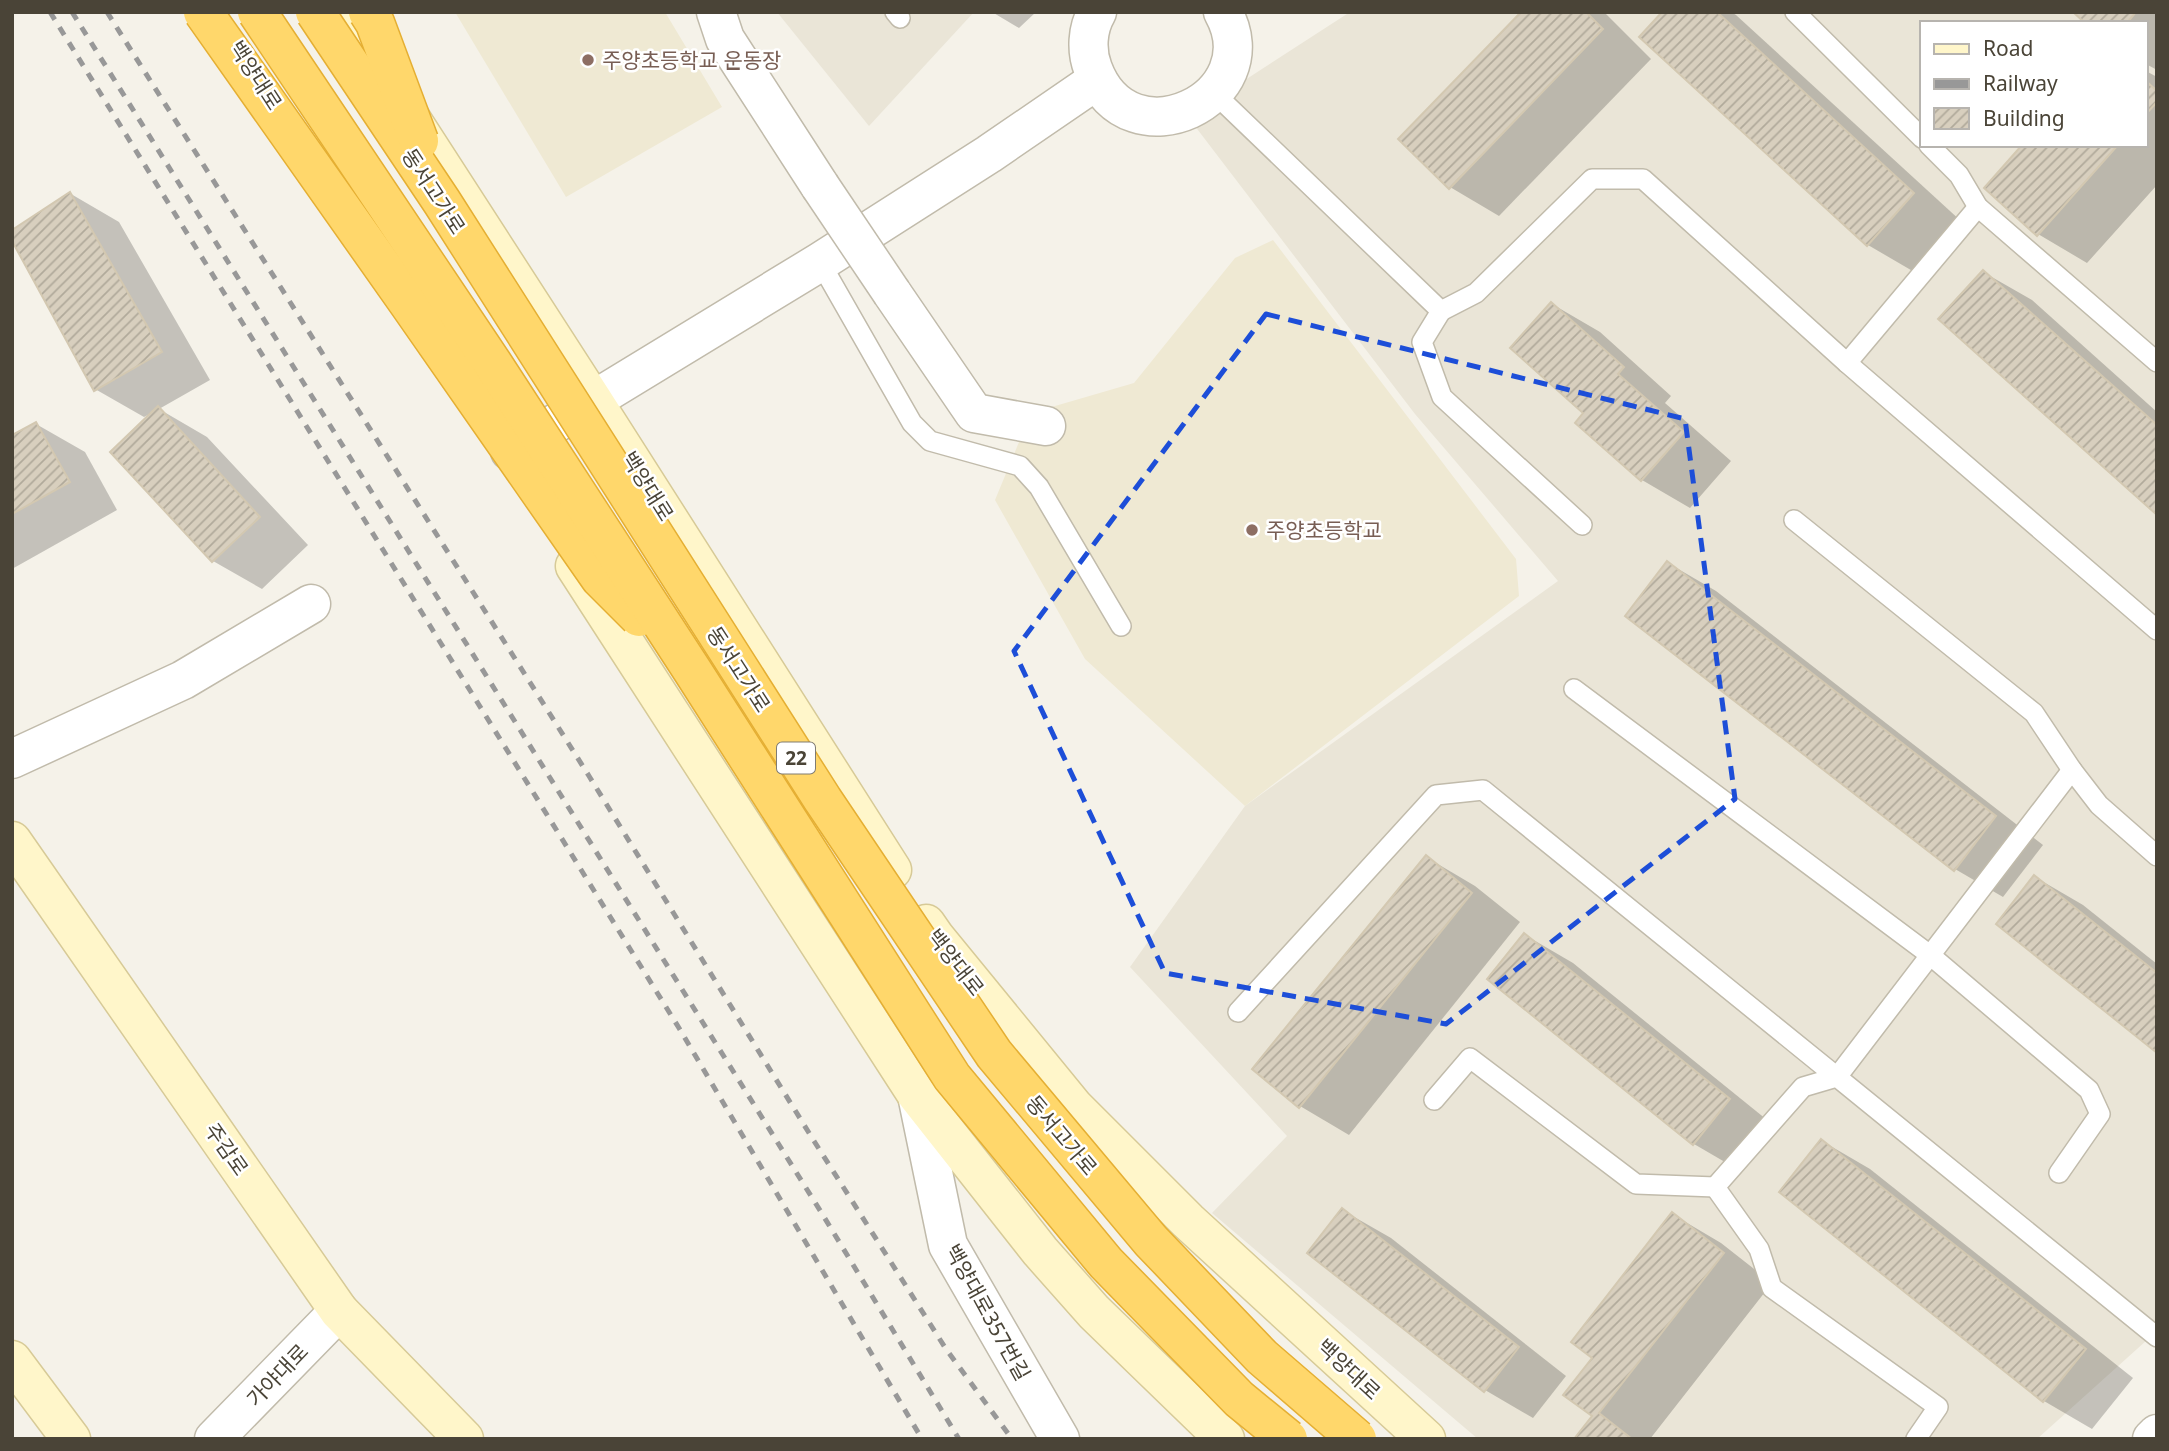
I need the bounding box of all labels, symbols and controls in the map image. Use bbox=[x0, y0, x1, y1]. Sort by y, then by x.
legend bbox=[1920, 21, 2148, 147]
text: Road bbox=[1983, 34, 2033, 62]
street label: 백양대로 bbox=[223, 35, 289, 115]
place label: 주양초등학교 운동장 bbox=[602, 46, 781, 74]
marker: 주양초등학교 운동장 bbox=[580, 52, 596, 68]
text: Railway bbox=[1983, 69, 2058, 97]
text: Building bbox=[1983, 104, 2065, 132]
street label: 동서고가로 bbox=[396, 143, 472, 239]
street label: 백양대로 bbox=[616, 446, 680, 526]
place label: 주양초등학교 bbox=[1266, 516, 1382, 544]
marker: 주양초등학교 bbox=[1244, 522, 1260, 538]
street label: 동서고가로 bbox=[701, 621, 777, 717]
road number: 22 bbox=[777, 743, 815, 774]
street label: 백양대로 bbox=[921, 923, 991, 1001]
street label: 동서고가로 bbox=[1020, 1089, 1104, 1181]
street label: 주감로 bbox=[199, 1117, 255, 1181]
street label: 백양대로357번길 bbox=[939, 1239, 1037, 1385]
street label: 백양대로 bbox=[1311, 1332, 1387, 1406]
street label: 가야대로 bbox=[240, 1337, 314, 1413]

